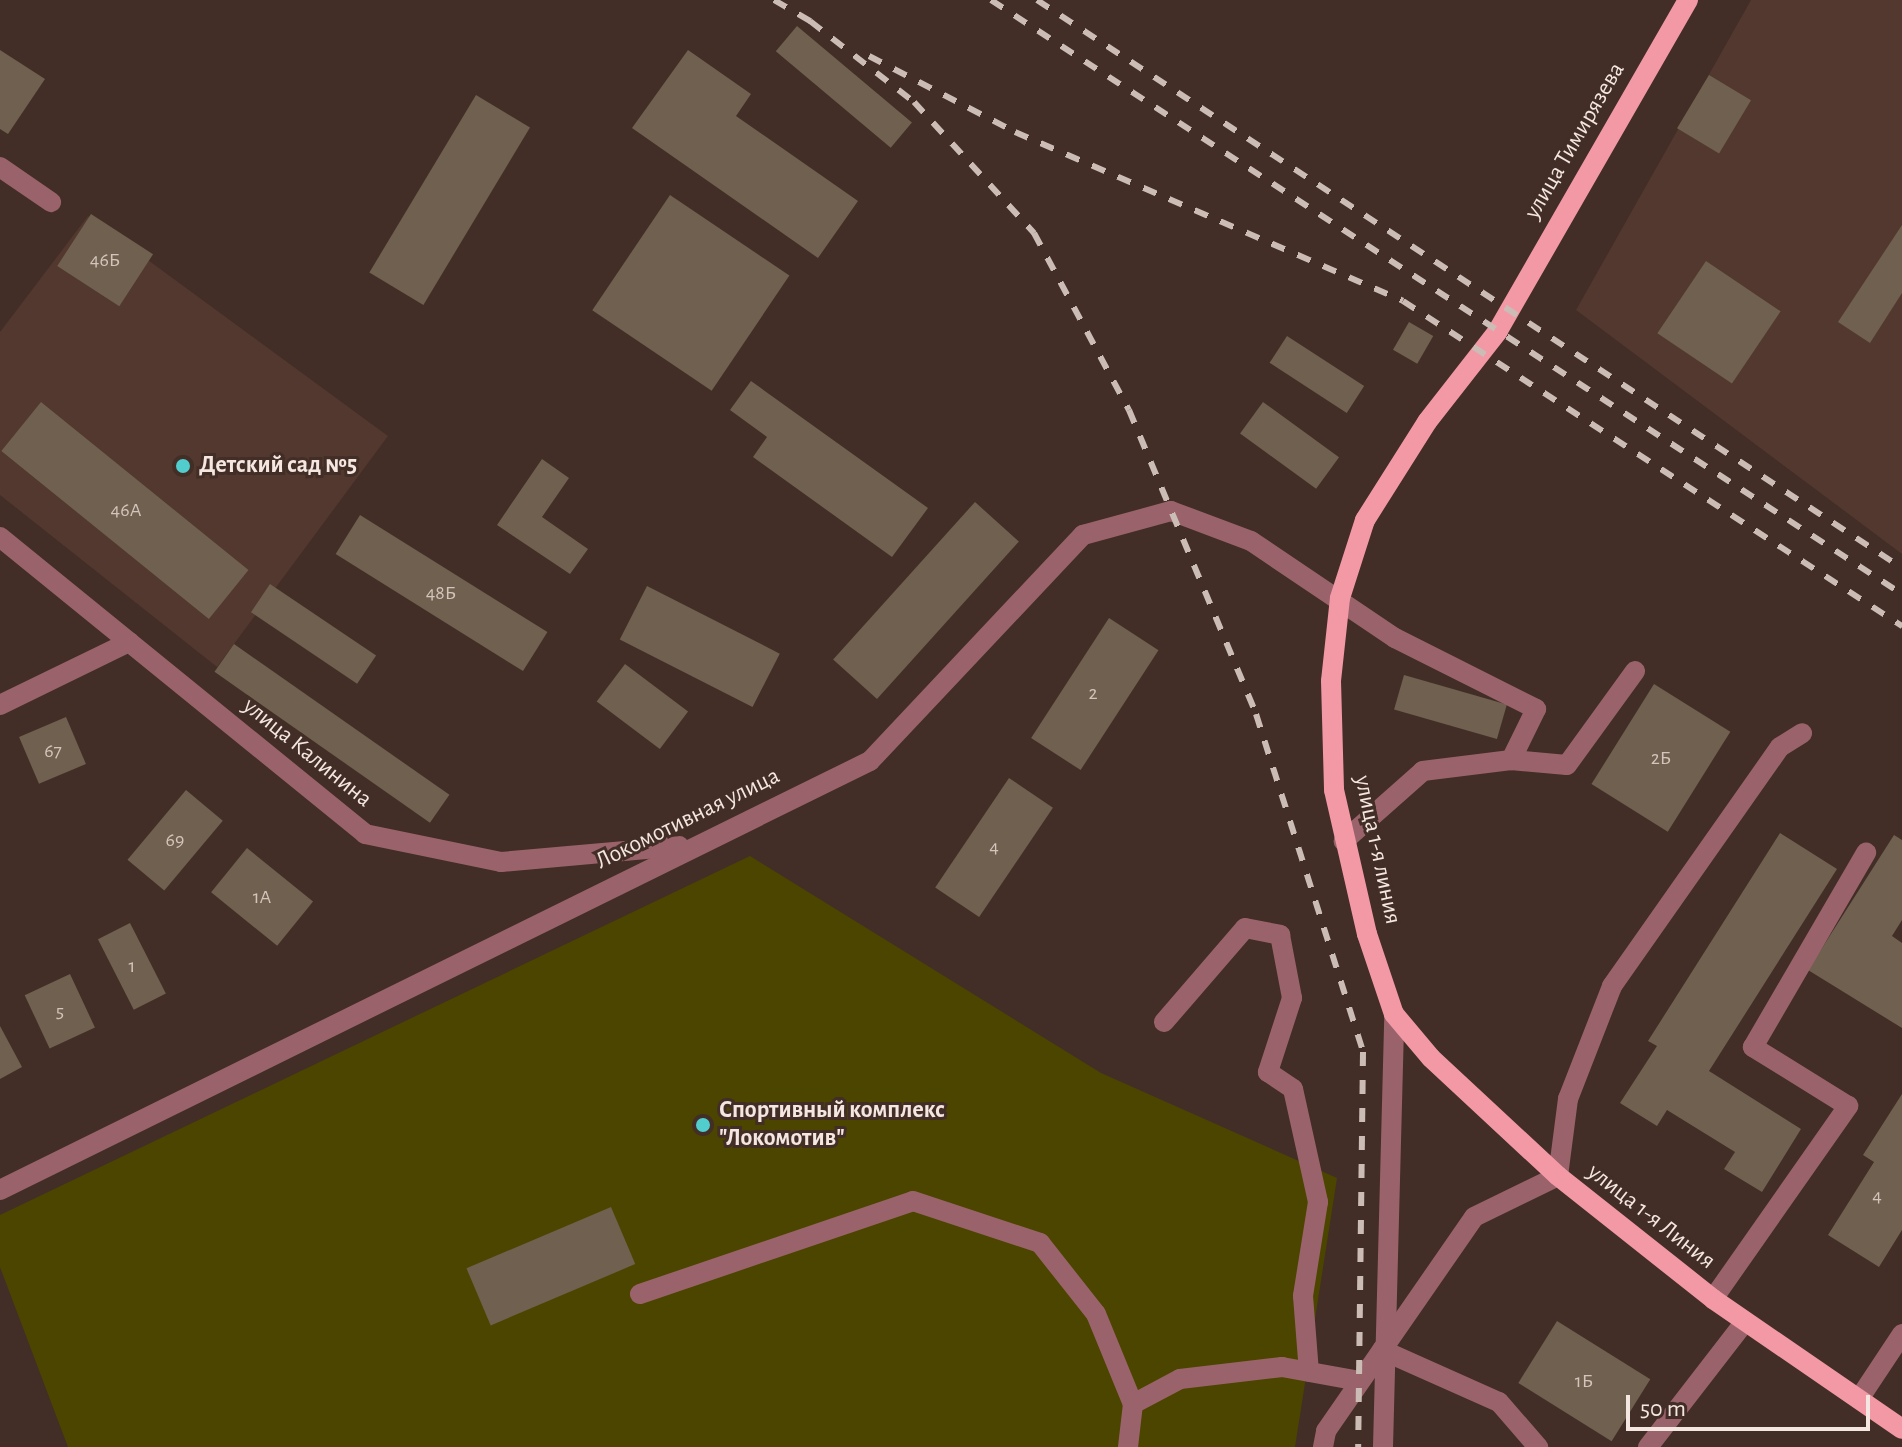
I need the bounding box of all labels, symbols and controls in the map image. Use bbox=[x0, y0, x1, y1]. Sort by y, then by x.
street label: улица Тимирязева bbox=[1519, 58, 1631, 224]
house number: 46Б bbox=[90, 248, 120, 272]
place label: Детский сад №5 bbox=[199, 452, 357, 480]
marker: Детский сад №5 bbox=[174, 457, 192, 475]
house number: 46А bbox=[111, 498, 141, 522]
house number: 48Б bbox=[426, 581, 456, 605]
house number: 2 bbox=[1088, 681, 1098, 705]
street label: улица Калинина bbox=[236, 692, 378, 814]
house number: 67 bbox=[44, 739, 62, 763]
house number: 2Б bbox=[1651, 746, 1671, 770]
street label: Локомотивная улица bbox=[591, 762, 785, 876]
street label: улица 1-я линия bbox=[1347, 773, 1407, 927]
house number: 69 bbox=[166, 828, 184, 852]
house number: 4 bbox=[989, 835, 999, 859]
house number: 1А bbox=[253, 885, 271, 909]
house number: 1 bbox=[129, 954, 135, 978]
house number: 5 bbox=[56, 999, 64, 1023]
place label: Спортивный комплекс "Локомотив" bbox=[719, 1097, 945, 1153]
marker: Спортивный комплекс "Локомотив" bbox=[694, 1116, 712, 1134]
street label: улица 1-я Линия bbox=[1581, 1158, 1721, 1276]
house number: 4 bbox=[1872, 1184, 1882, 1208]
house number: 1Б bbox=[1575, 1369, 1593, 1393]
scale bar bbox=[1630, 1379, 1874, 1429]
text: 50 m bbox=[1640, 1397, 1686, 1421]

